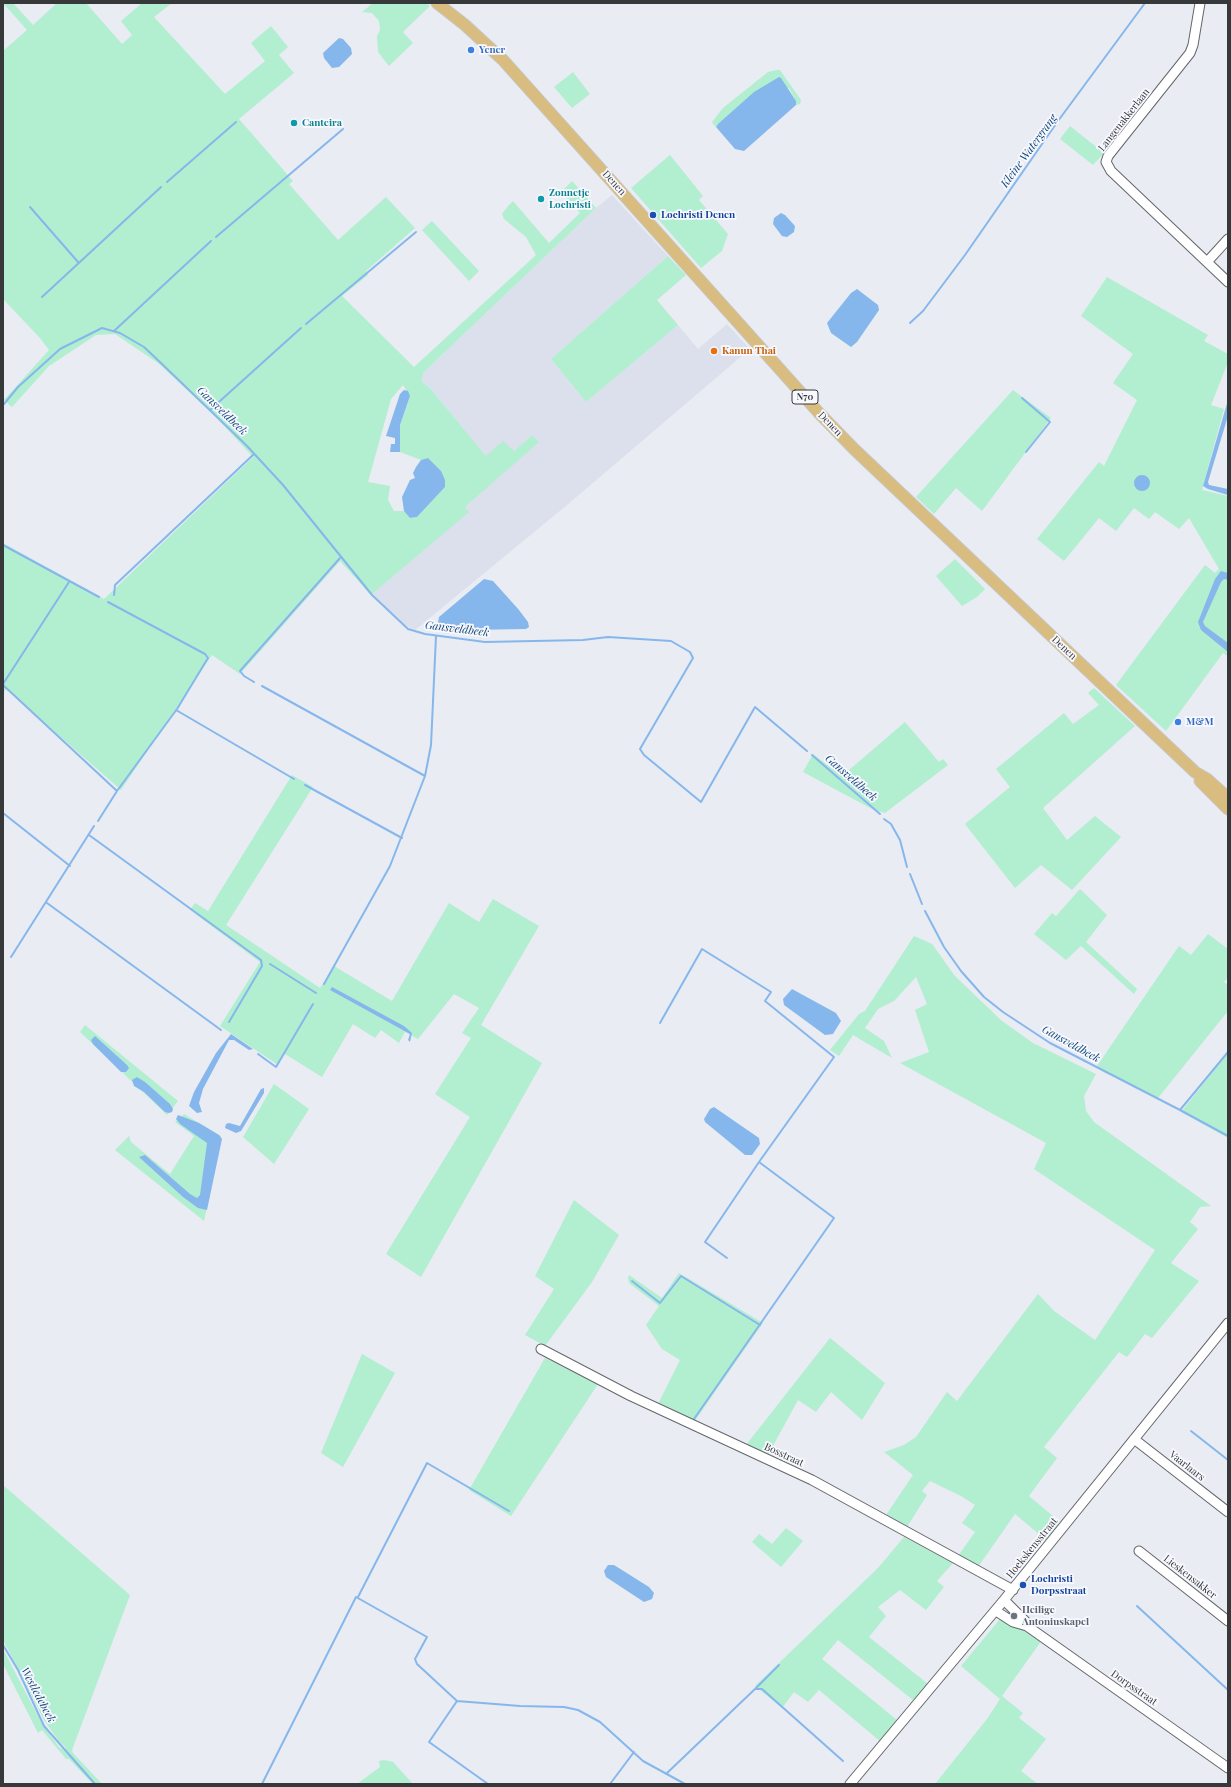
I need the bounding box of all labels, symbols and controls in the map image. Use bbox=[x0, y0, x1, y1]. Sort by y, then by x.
place label: Yener bbox=[479, 44, 505, 56]
marker: Yener bbox=[466, 45, 476, 55]
street label: Langenakkerlaan bbox=[1096, 86, 1152, 154]
water label: Kleine Watergrang bbox=[998, 112, 1060, 190]
place label: Canteira bbox=[302, 117, 342, 129]
marker: Canteira bbox=[289, 118, 299, 128]
street label: Denen bbox=[600, 168, 628, 198]
place label: Zonnetje Lochristi bbox=[549, 187, 591, 210]
marker: Zonnetje Lochristi bbox=[536, 194, 546, 204]
place label: Lochristi Denen bbox=[661, 209, 735, 221]
marker: Lochristi Denen bbox=[648, 210, 658, 220]
place label: Kanun Thai bbox=[722, 345, 776, 357]
marker: Kanun Thai bbox=[709, 346, 719, 356]
water label: Gansveldbeek bbox=[194, 384, 250, 438]
road number: N70 bbox=[792, 390, 818, 404]
street label: Denen bbox=[816, 409, 844, 439]
water label: Gansveldbeek bbox=[424, 619, 490, 639]
street label: Denen bbox=[1049, 634, 1079, 662]
place label: M&M bbox=[1186, 716, 1214, 728]
marker: M&M bbox=[1173, 717, 1183, 727]
water label: Gansveldbeek bbox=[822, 752, 880, 804]
water label: Gansveldbeek bbox=[1040, 1023, 1102, 1065]
street label: Bosstraat bbox=[762, 1441, 806, 1469]
street label: Vaarlaars bbox=[1167, 1448, 1207, 1484]
street label: Hoekskensstraat bbox=[1004, 1515, 1060, 1581]
street label: Lieskensakker bbox=[1161, 1553, 1219, 1601]
place label: Lochristi Dorpsstraat bbox=[1031, 1573, 1086, 1596]
marker: Lochristi Dorpsstraat bbox=[1018, 1580, 1028, 1590]
place label: Heilige Antoniuskapel bbox=[1022, 1604, 1089, 1628]
marker: Heilige Antoniuskapel bbox=[1009, 1611, 1019, 1621]
water label: Westledebeek bbox=[18, 1665, 58, 1725]
street label: Dorpsstraat bbox=[1109, 1668, 1159, 1708]

